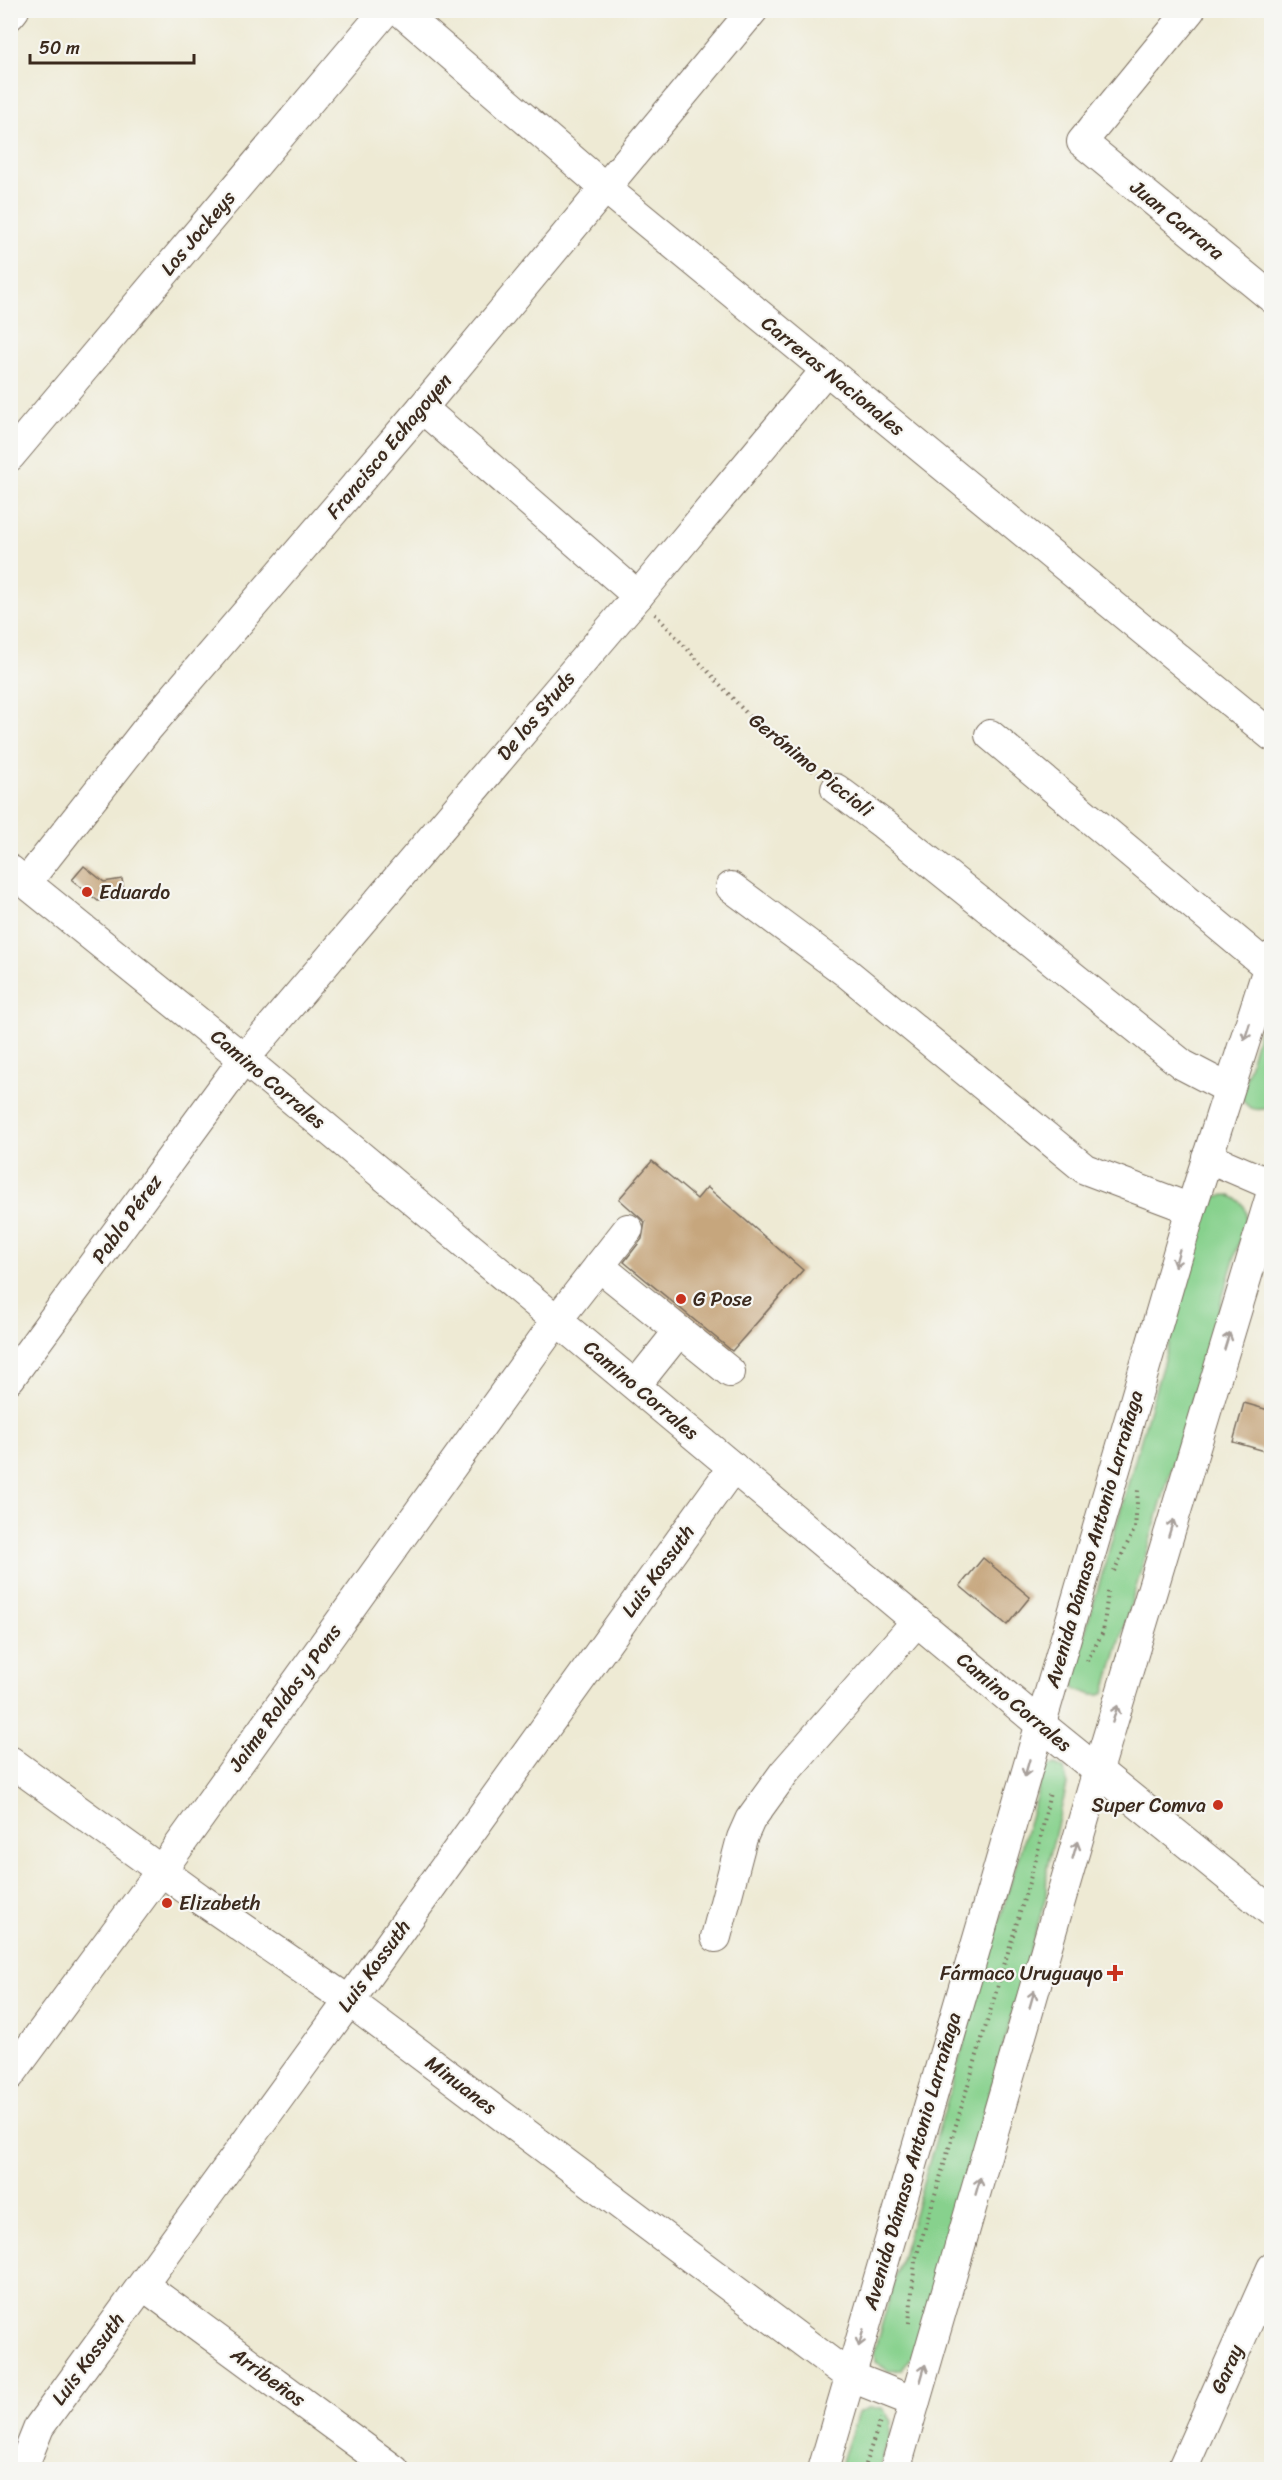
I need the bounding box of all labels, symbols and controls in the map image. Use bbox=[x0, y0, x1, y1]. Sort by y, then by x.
scale bar bbox=[30, 27, 194, 65]
text: 50 m bbox=[39, 32, 80, 64]
street label: Juan Carrara bbox=[1121, 170, 1233, 270]
street label: Los Jockeys bbox=[151, 182, 245, 284]
street label: Carreras Nacionales bbox=[753, 307, 913, 446]
street label: Francisco Echagoyen bbox=[317, 365, 461, 527]
street label: De los Studs bbox=[488, 662, 585, 769]
street label: Gerónimo Piccioli bbox=[741, 704, 882, 827]
place label: Eduardo bbox=[99, 875, 170, 910]
marker: Eduardo bbox=[80, 885, 94, 899]
street label: Camino Corrales bbox=[202, 1020, 334, 1139]
one-way arrow bbox=[1241, 1022, 1252, 1041]
street label: Pablo Pérez bbox=[82, 1166, 172, 1271]
one-way arrow bbox=[1171, 1248, 1182, 1267]
place label: G Pose bbox=[693, 1282, 752, 1317]
marker: G Pose bbox=[674, 1292, 688, 1306]
street label: Camino Corrales bbox=[575, 1331, 707, 1450]
one-way arrow bbox=[1222, 1332, 1233, 1351]
street label: Avenida Dámaso Antonio Larrañaga bbox=[1034, 1386, 1153, 1693]
street label: Luis Kossuth bbox=[612, 1517, 704, 1625]
one-way arrow bbox=[1166, 1519, 1177, 1538]
street label: Jaime Roldos y Pons bbox=[219, 1616, 351, 1780]
street label: Camino Corrales bbox=[948, 1643, 1080, 1762]
one-way arrow bbox=[1110, 1705, 1121, 1724]
one-way arrow bbox=[1021, 1758, 1032, 1777]
place label: Super Comva bbox=[1091, 1788, 1206, 1823]
marker: Super Comva bbox=[1211, 1798, 1225, 1812]
one-way arrow bbox=[1070, 1841, 1081, 1860]
place label: Elizabeth bbox=[179, 1886, 260, 1921]
marker: Elizabeth bbox=[160, 1896, 174, 1910]
street label: Luis Kossuth bbox=[328, 1912, 420, 2020]
place label: Fármaco Uruguayo bbox=[940, 1956, 1103, 1991]
marker: Fármaco Uruguayo bbox=[1108, 1966, 1122, 1980]
one-way arrow bbox=[1027, 1990, 1038, 2009]
street label: Avenida Dámaso Antonio Larrañaga bbox=[852, 2008, 971, 2315]
street label: Minuanes bbox=[417, 2046, 505, 2124]
one-way arrow bbox=[973, 2177, 984, 2196]
street label: Luis Kossuth bbox=[42, 2305, 134, 2413]
one-way arrow bbox=[855, 2328, 866, 2347]
street label: Arribeños bbox=[222, 2337, 314, 2417]
street label: Garay bbox=[1201, 2338, 1254, 2399]
one-way arrow bbox=[918, 2364, 929, 2383]

